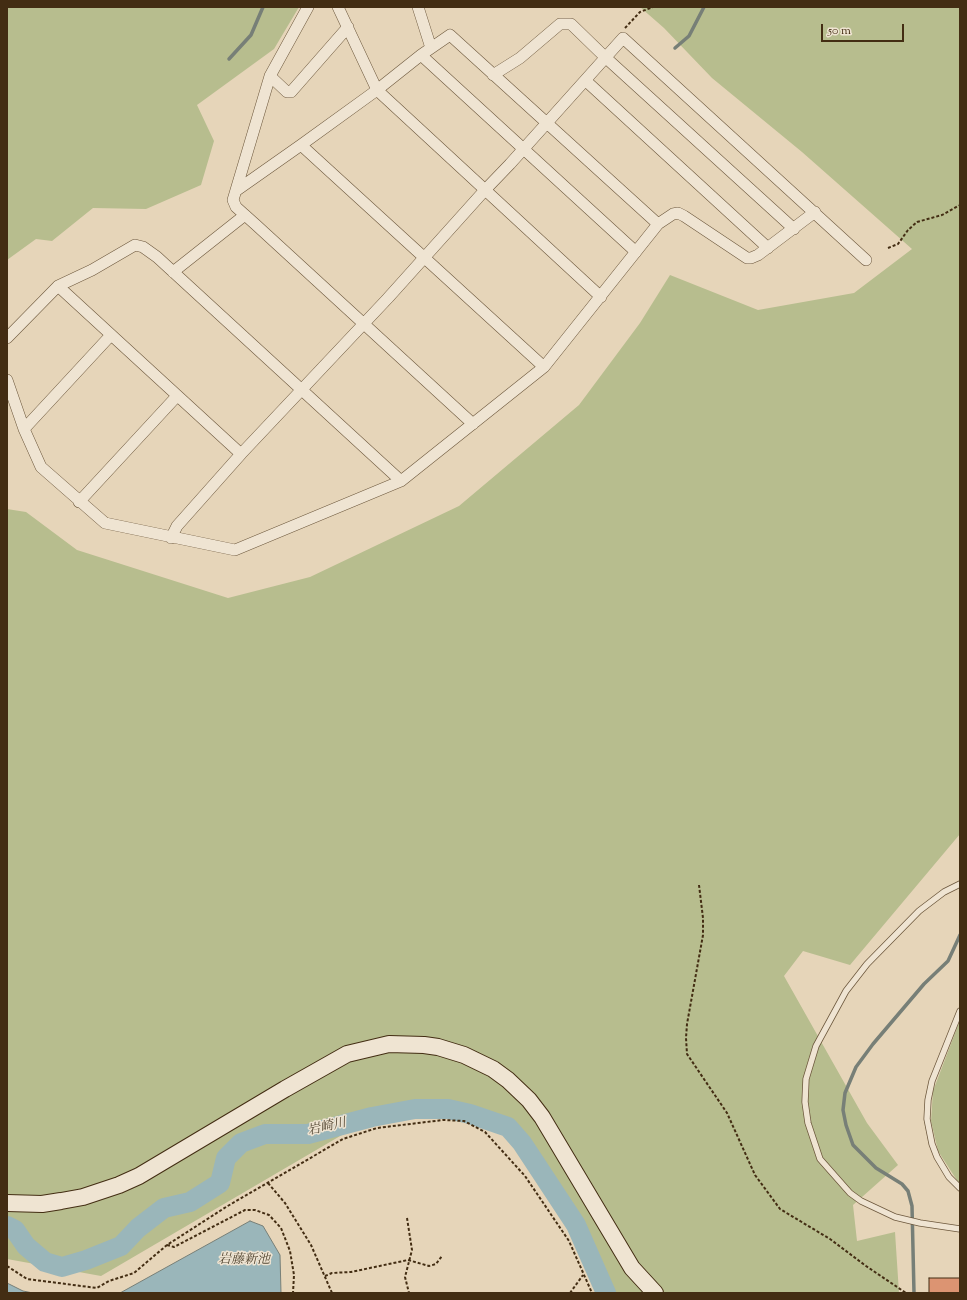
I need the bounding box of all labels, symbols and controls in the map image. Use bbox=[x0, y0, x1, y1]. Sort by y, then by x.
scale bar bbox=[823, 16, 906, 42]
text: 50 m bbox=[828, 22, 851, 40]
water label: 岩崎川 bbox=[306, 1116, 348, 1140]
water label: 岩藤新池 bbox=[218, 1253, 270, 1269]

